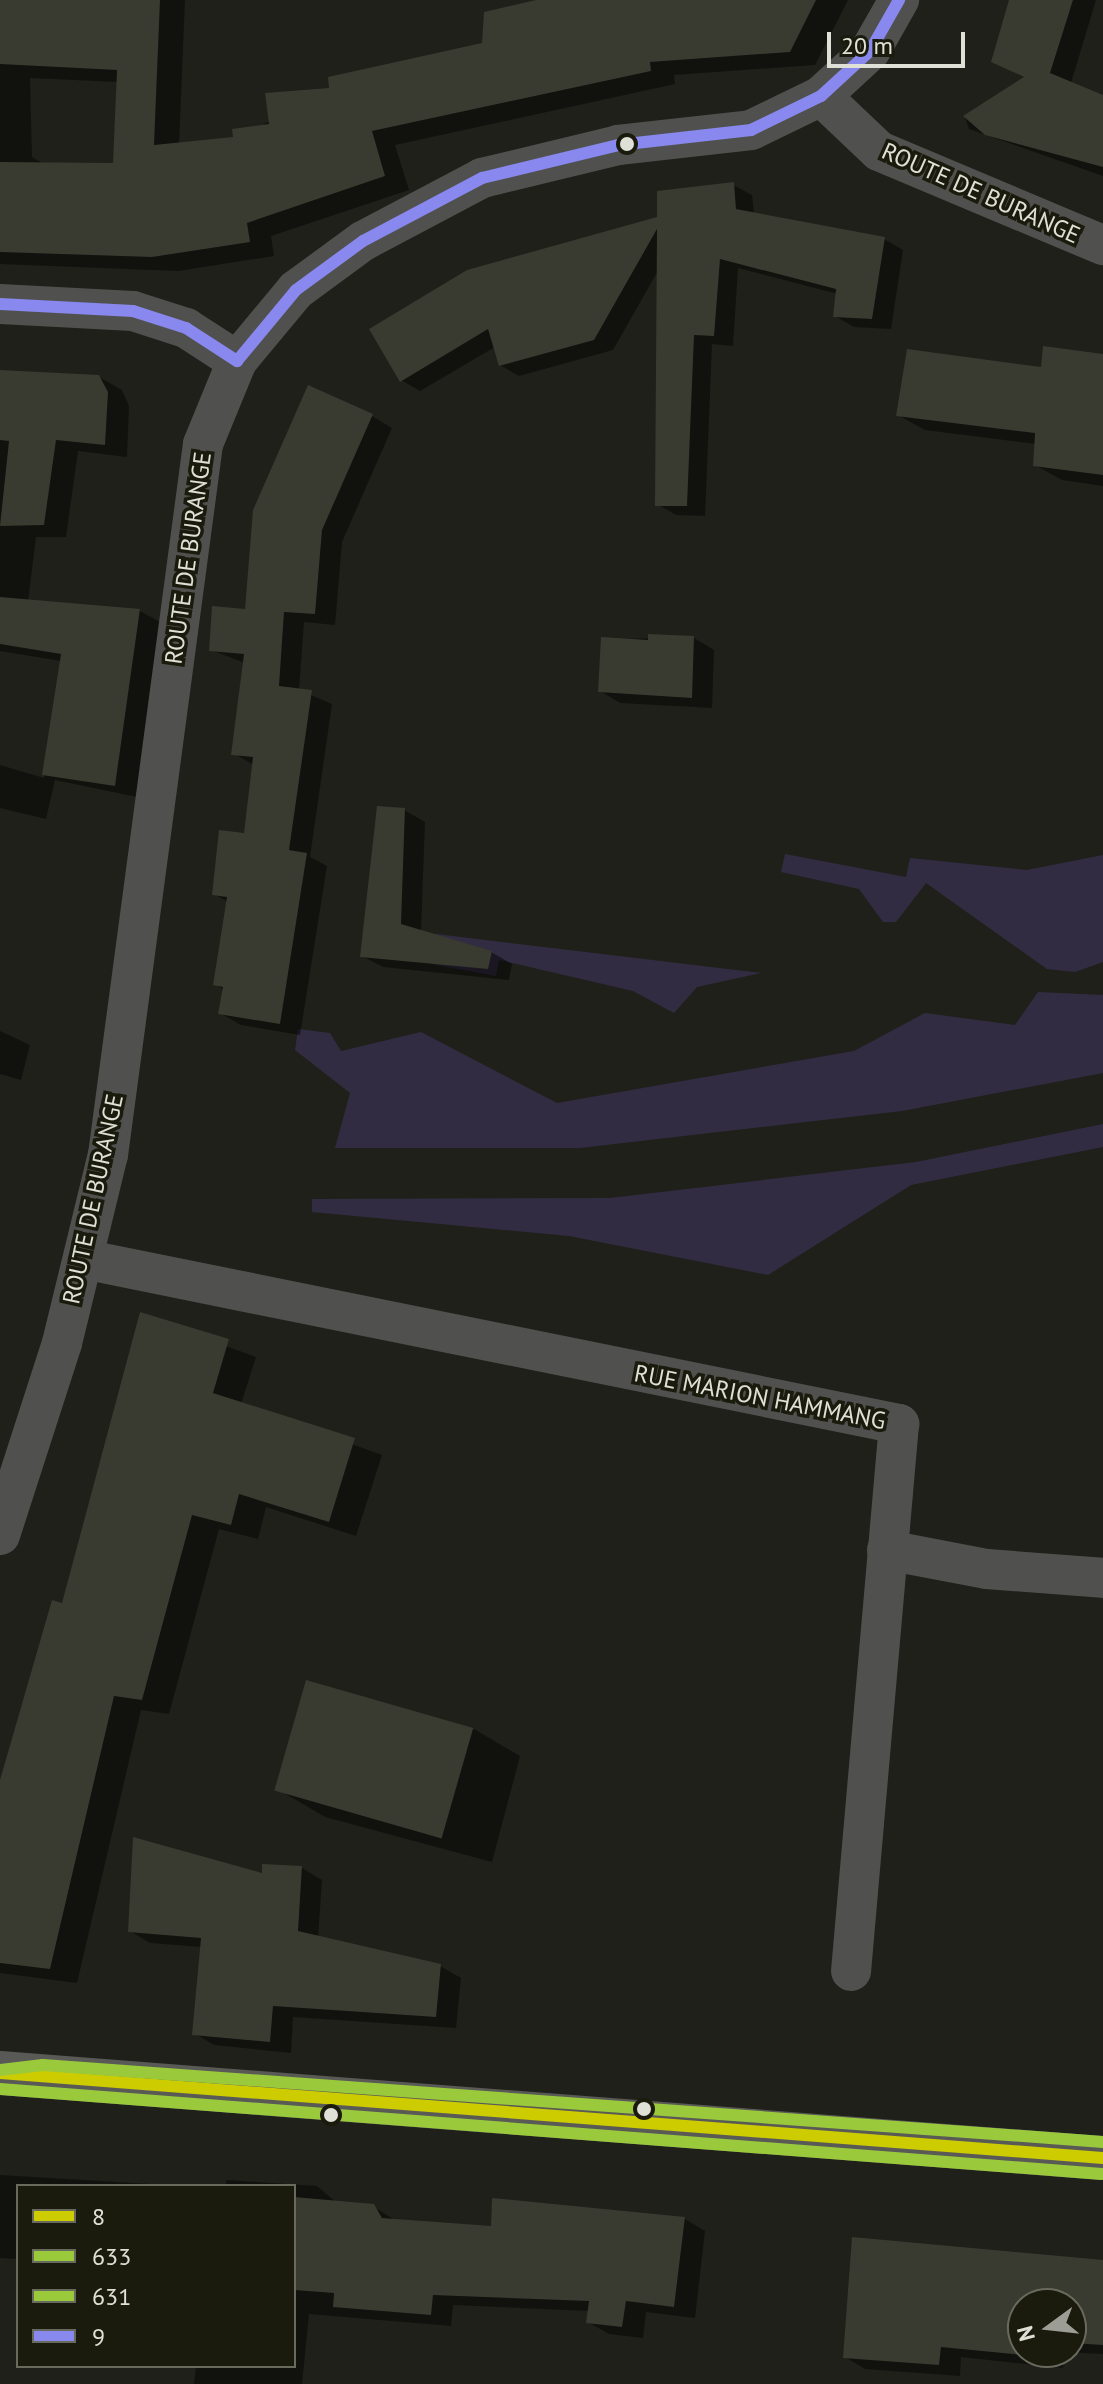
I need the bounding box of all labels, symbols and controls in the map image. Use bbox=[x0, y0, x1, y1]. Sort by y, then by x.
scale bar bbox=[831, 16, 969, 66]
text: 20 m bbox=[841, 30, 893, 61]
unlabelled marker bbox=[619, 136, 635, 152]
street label: ROUTE DE BURANGE bbox=[877, 136, 1085, 250]
street label: ROUTE DE BURANGE bbox=[159, 450, 217, 666]
street label: ROUTE DE BURANGE bbox=[57, 1091, 129, 1307]
street label: RUE MARION HAMMANG bbox=[632, 1358, 888, 1436]
unlabelled marker bbox=[636, 2101, 652, 2117]
unlabelled marker bbox=[323, 2107, 339, 2123]
legend bbox=[16, 2184, 296, 2368]
text: 8 bbox=[92, 2201, 105, 2232]
text: 633 bbox=[92, 2241, 131, 2272]
text: 631 bbox=[92, 2281, 131, 2312]
north arrow bbox=[1007, 2288, 1087, 2368]
text: 9 bbox=[92, 2321, 105, 2352]
text: N bbox=[1010, 2323, 1041, 2344]

